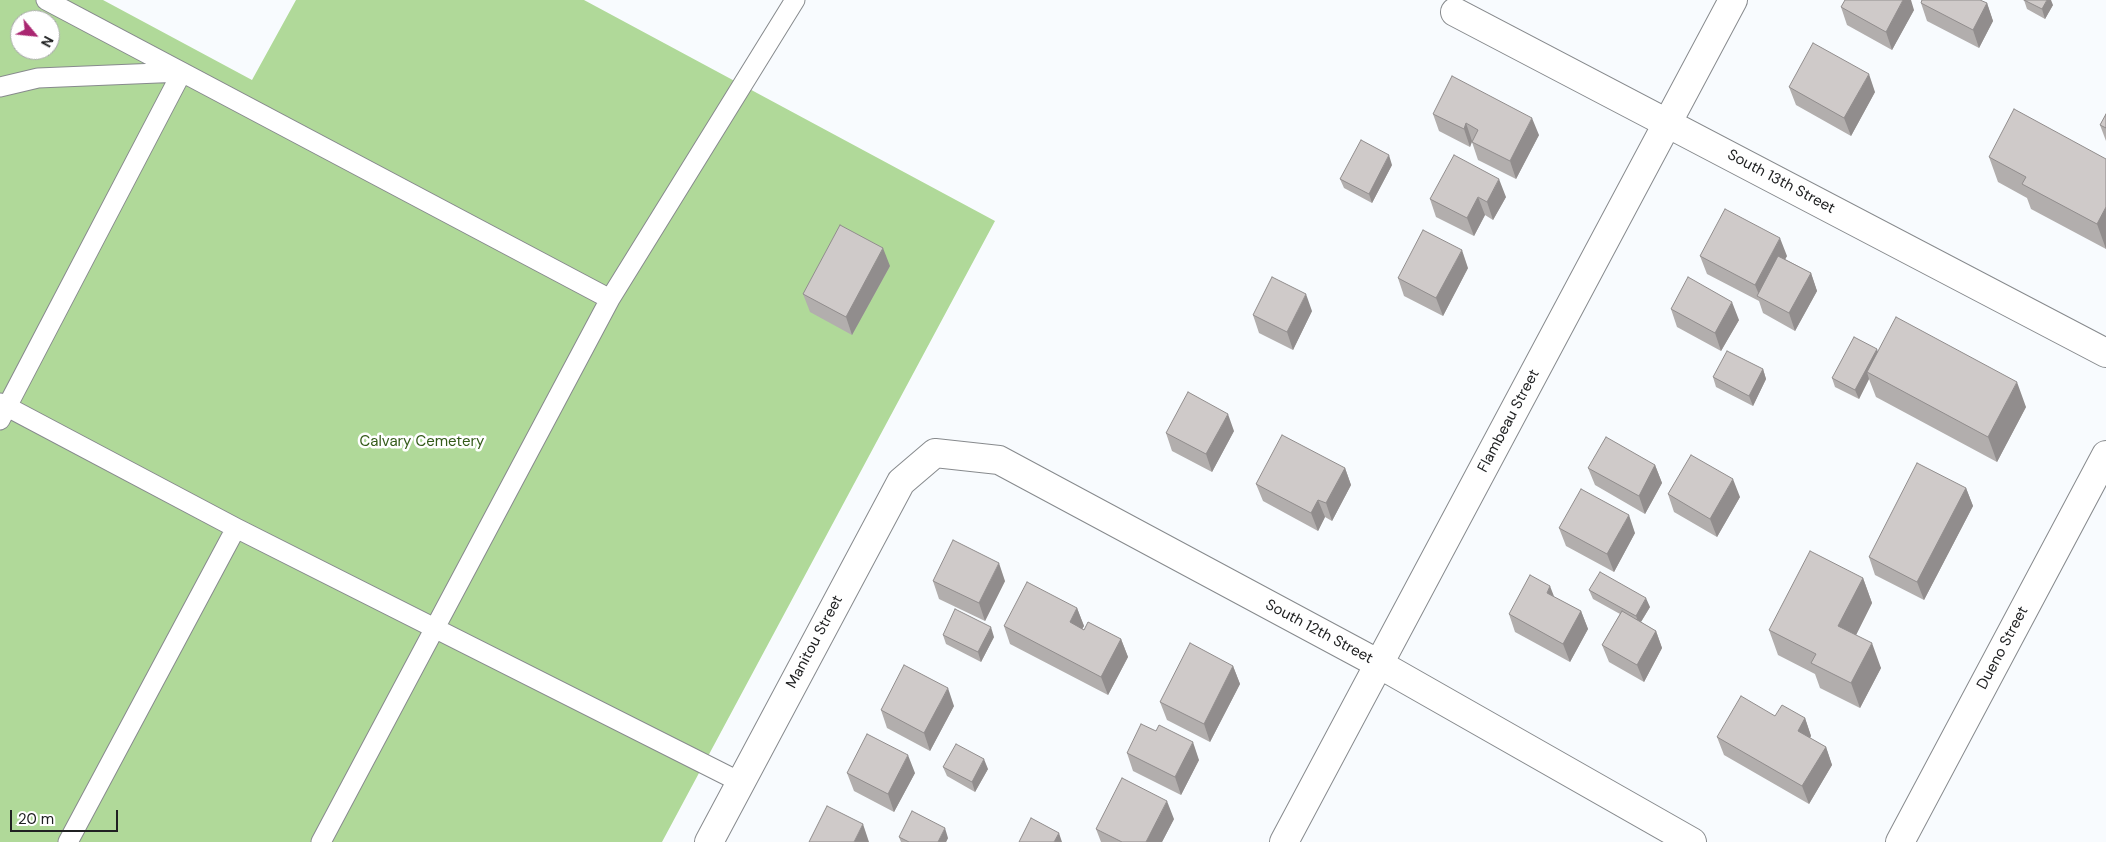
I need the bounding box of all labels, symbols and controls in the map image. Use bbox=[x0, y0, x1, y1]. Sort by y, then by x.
north arrow bbox=[10, 10, 60, 60]
text: N bbox=[37, 33, 58, 50]
street label: South 13th Street bbox=[1724, 146, 1838, 218]
street label: Flambeau Street bbox=[1474, 366, 1544, 476]
park label: Calvary Cemetery bbox=[360, 433, 484, 451]
street label: Manitou Street bbox=[783, 592, 847, 692]
street label: South 12th Street bbox=[1262, 596, 1376, 668]
street label: Dueno Street bbox=[1974, 603, 2032, 693]
scale bar bbox=[12, 800, 120, 832]
text: 20 m bbox=[18, 809, 54, 829]

